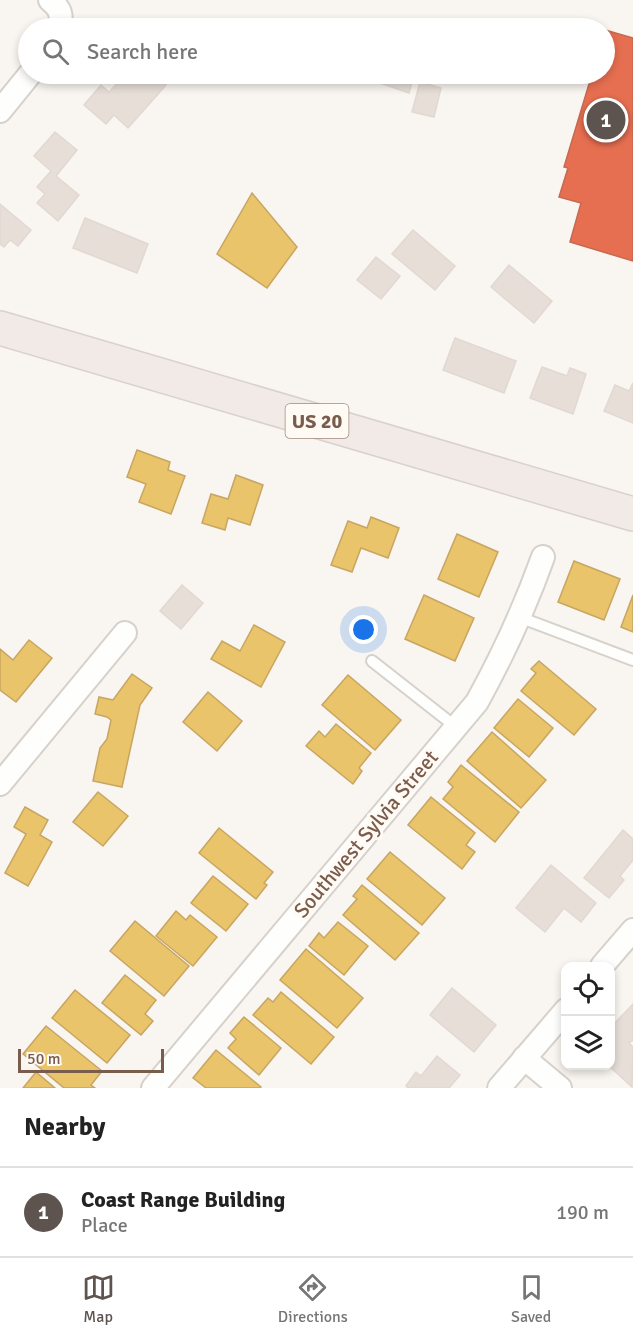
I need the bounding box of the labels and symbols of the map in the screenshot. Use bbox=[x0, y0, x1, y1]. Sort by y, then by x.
pin: 1 bbox=[586, 98, 626, 142]
road number: US 20 bbox=[286, 404, 348, 438]
your location bbox=[349, 615, 378, 644]
street label: Southwest Sylvia Street bbox=[288, 745, 444, 923]
scale bar bbox=[18, 1046, 164, 1074]

